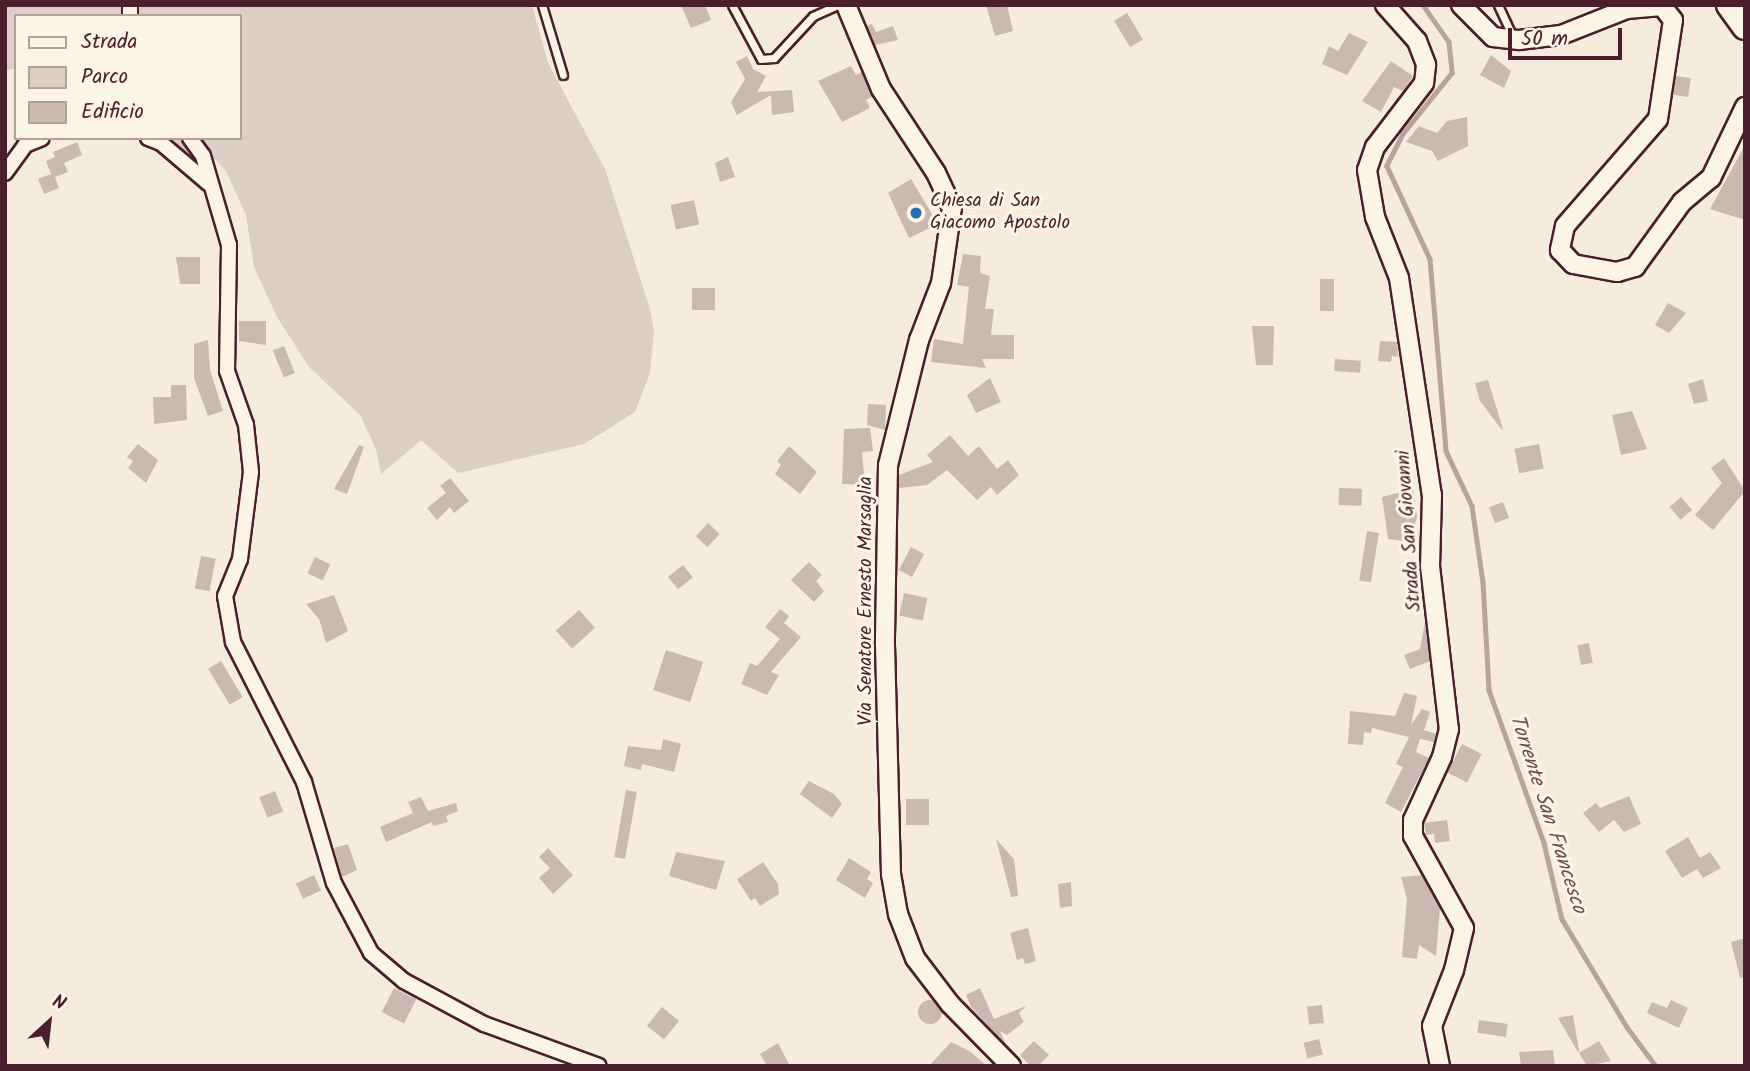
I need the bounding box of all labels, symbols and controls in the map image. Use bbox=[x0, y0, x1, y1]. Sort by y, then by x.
legend bbox=[14, 14, 242, 140]
scale bar bbox=[1512, 14, 1626, 58]
text: 50 m bbox=[1521, 23, 1568, 56]
text: Strada bbox=[81, 26, 137, 59]
text: Parco bbox=[81, 61, 128, 94]
text: Edificio bbox=[81, 96, 144, 129]
place label: Chiesa di San Giacomo Apostolo bbox=[930, 191, 1070, 235]
marker: Chiesa di San Giacomo Apostolo bbox=[908, 205, 924, 221]
street label: Strada San Giovanni bbox=[1393, 449, 1427, 613]
street label: Via Senatore Ernesto Marsaglia bbox=[856, 476, 878, 726]
water label: Torrente San Francesco bbox=[1503, 711, 1591, 917]
north arrow bbox=[14, 987, 84, 1057]
text: N bbox=[46, 987, 71, 1019]

